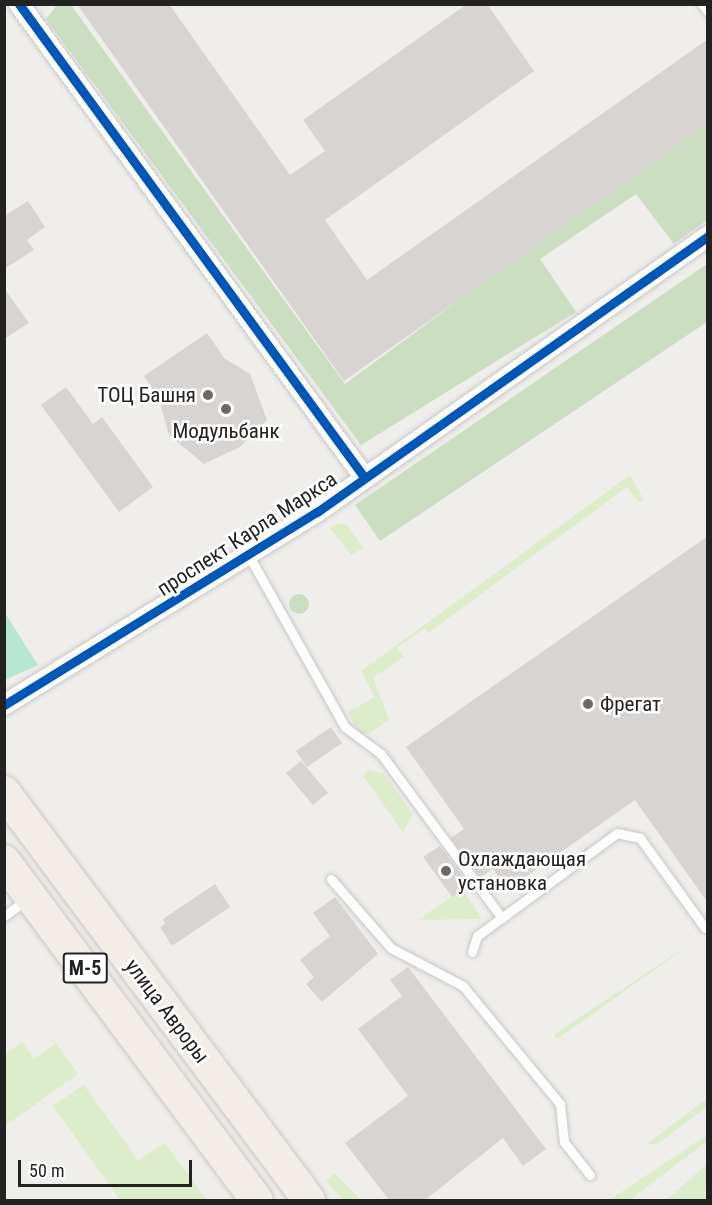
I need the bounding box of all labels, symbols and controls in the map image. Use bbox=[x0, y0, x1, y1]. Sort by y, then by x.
place label: ТОЦ Башня bbox=[97, 382, 196, 408]
marker: ТОЦ Башня bbox=[201, 388, 215, 402]
marker: Модульбанк bbox=[219, 402, 233, 416]
place label: Модульбанк bbox=[172, 418, 280, 444]
street label: проспект Карла Маркса bbox=[152, 466, 342, 602]
place label: Фрегат bbox=[600, 691, 661, 717]
marker: Фрегат bbox=[581, 697, 595, 711]
place label: Охлаждающая установка bbox=[458, 846, 586, 896]
marker: Охлаждающая установка bbox=[439, 864, 453, 878]
road number: М-5 bbox=[62, 951, 107, 985]
street label: улица Авроры bbox=[120, 954, 214, 1068]
scale bar bbox=[21, 1148, 195, 1186]
text: 50 m bbox=[29, 1160, 64, 1181]

